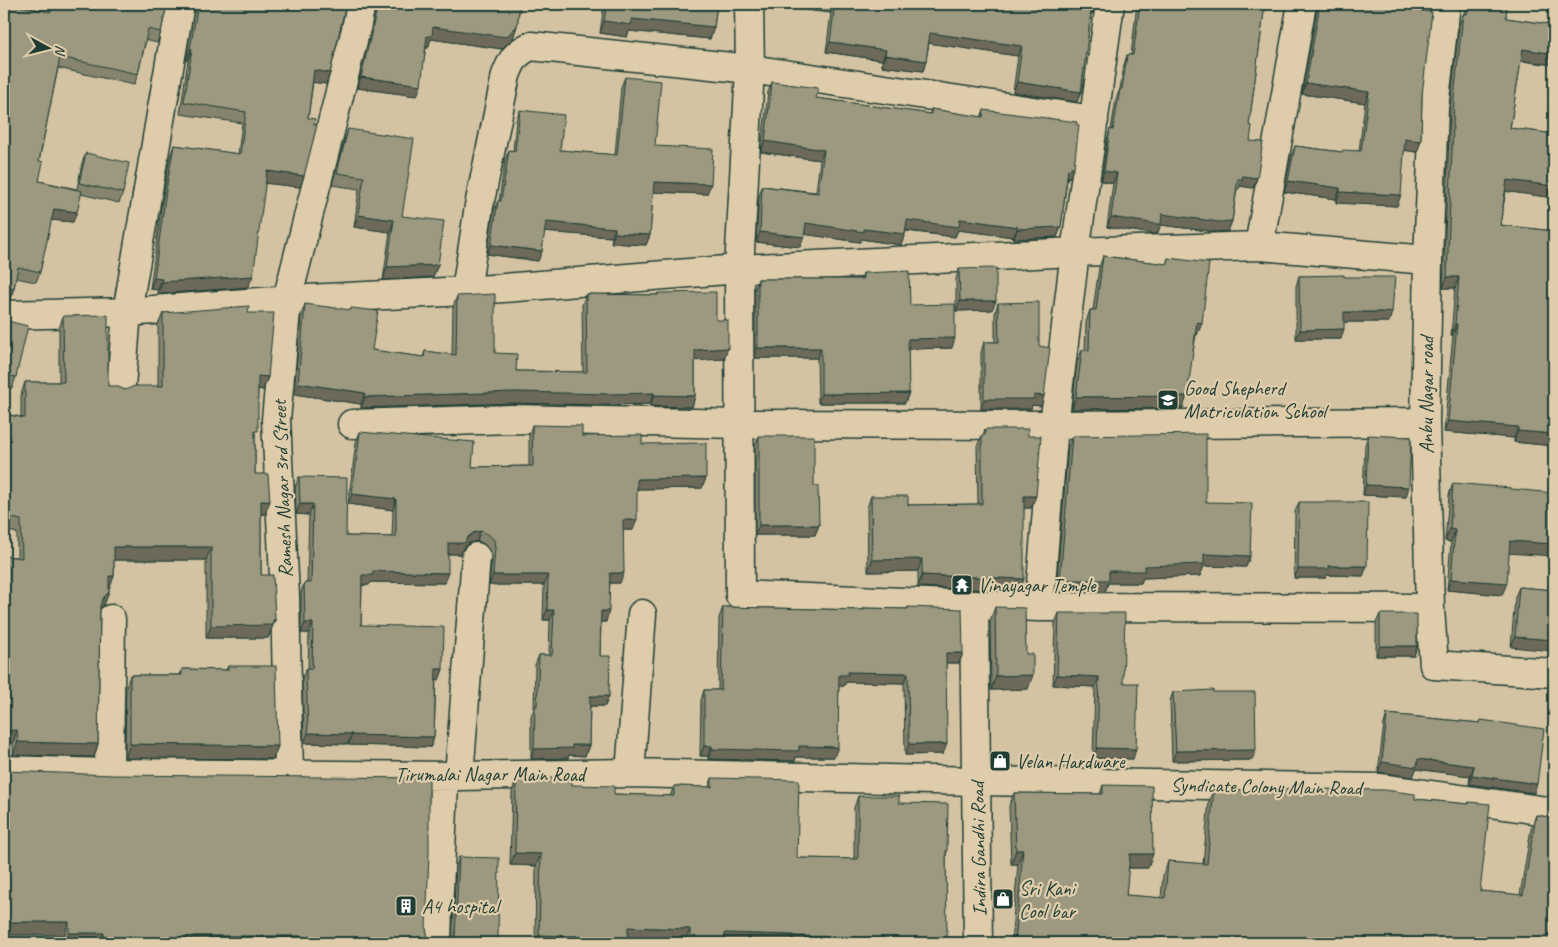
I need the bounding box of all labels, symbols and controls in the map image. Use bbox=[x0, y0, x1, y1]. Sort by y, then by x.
north arrow bbox=[22, 22, 72, 72]
text: N bbox=[51, 44, 69, 57]
street label: Anbu Nagar road bbox=[1414, 333, 1439, 454]
place label: Good Shepherd Matriculation School bbox=[1184, 376, 1330, 424]
school or university icon: Good Shepherd Matriculation School bbox=[1156, 388, 1180, 412]
street label: Ramesh Nagar 3rd Street bbox=[267, 397, 298, 578]
temple icon: Vinayagar Temple bbox=[950, 573, 974, 597]
place label: Vinayagar Temple bbox=[978, 573, 1097, 598]
shop icon: Velan Hardware bbox=[988, 749, 1012, 773]
place label: Velan Hardware bbox=[1016, 749, 1126, 774]
street label: Tirumalai Nagar Main Road bbox=[395, 762, 588, 787]
street label: Syndicate Colony Main Road bbox=[1170, 772, 1365, 801]
street label: Indira Gandhi Road bbox=[965, 778, 992, 916]
place label: Sri Kani Cool bar bbox=[1019, 876, 1077, 924]
shop icon: Sri Kani Cool bar bbox=[991, 887, 1015, 911]
building icon: A4 hospital bbox=[394, 894, 418, 918]
place label: A4 hospital bbox=[422, 894, 502, 919]

